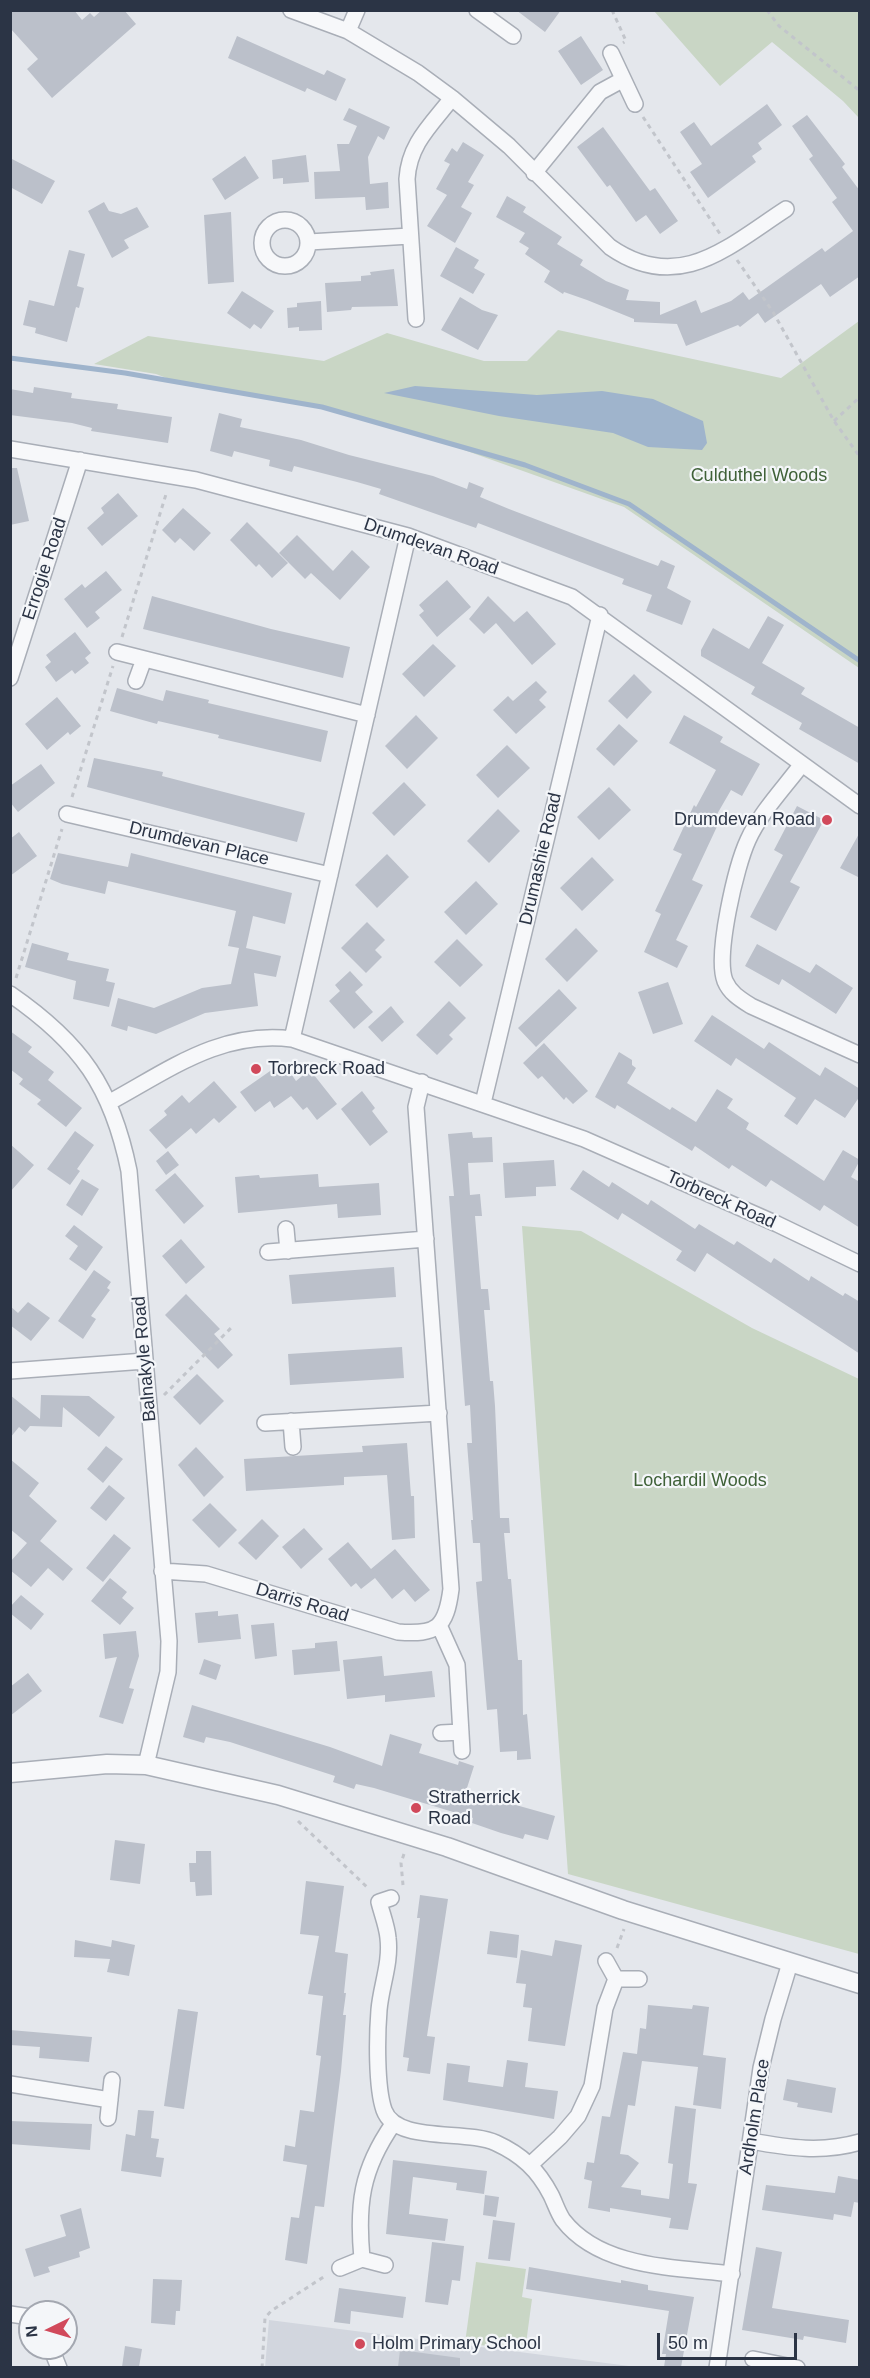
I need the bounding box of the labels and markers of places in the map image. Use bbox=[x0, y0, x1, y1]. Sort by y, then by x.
place label: Drumdevan Road bbox=[674, 809, 815, 831]
marker: Drumdevan Road bbox=[820, 813, 834, 827]
place label: Torbreck Road bbox=[268, 1058, 385, 1080]
marker: Torbreck Road bbox=[249, 1062, 263, 1076]
place label: Stratherrick Road bbox=[428, 1787, 520, 1830]
marker: Stratherrick Road bbox=[409, 1801, 423, 1815]
place label: Holm Primary School bbox=[372, 2333, 541, 2355]
marker: Holm Primary School bbox=[353, 2337, 367, 2351]

